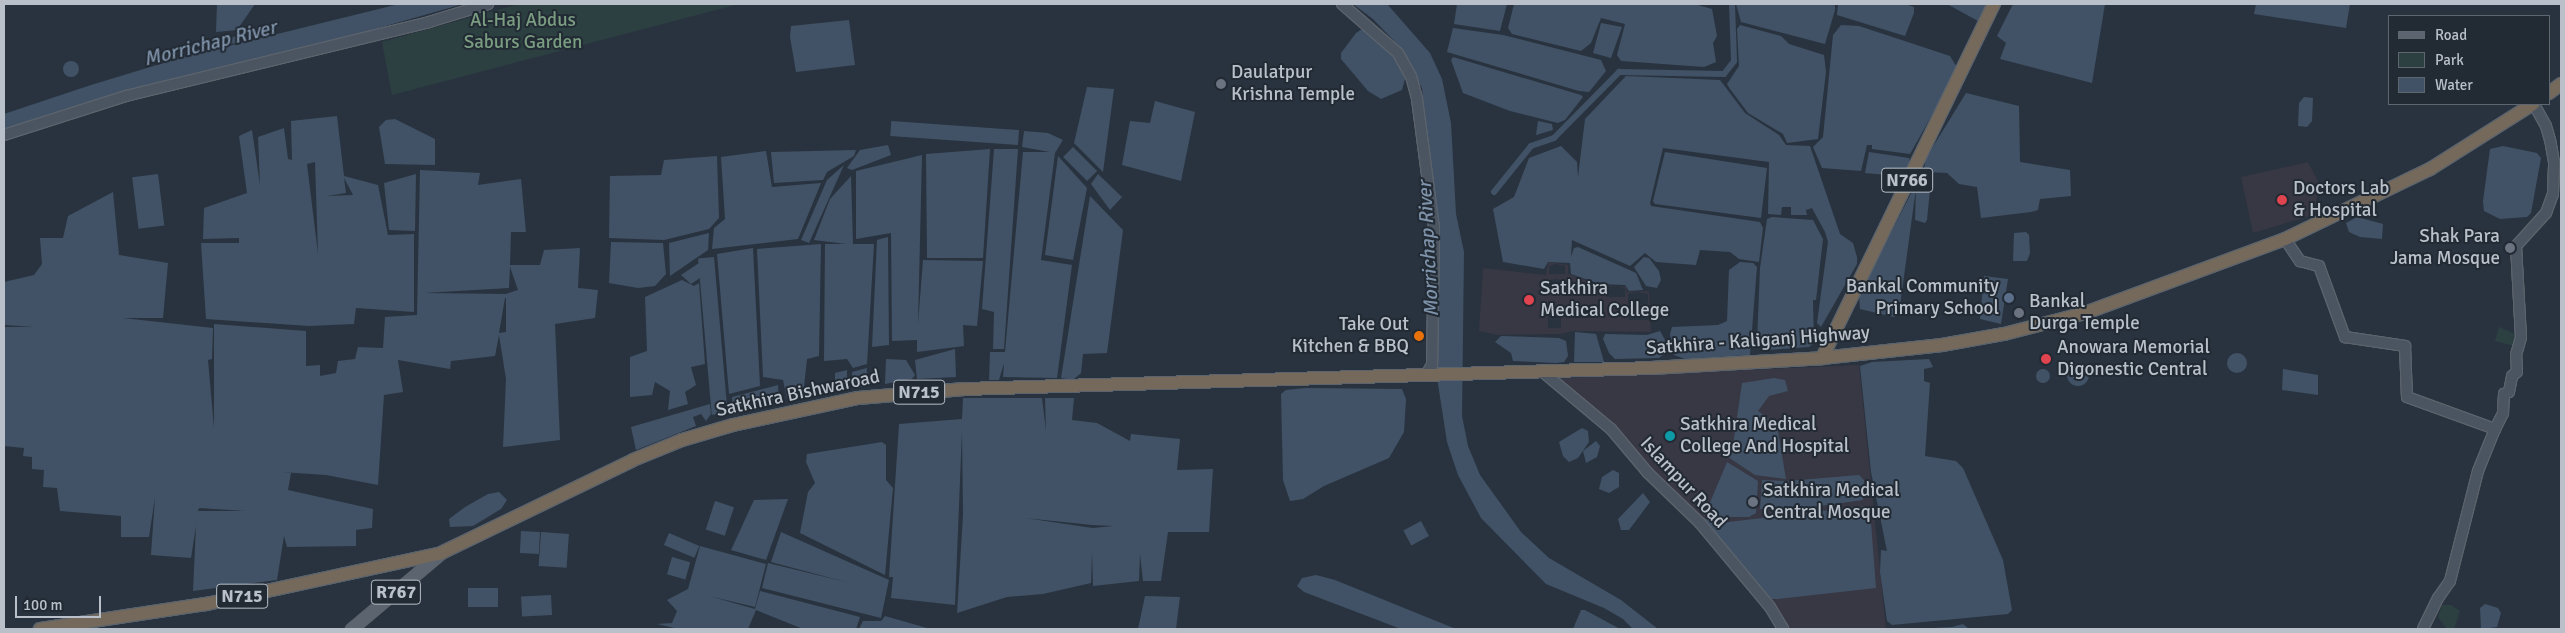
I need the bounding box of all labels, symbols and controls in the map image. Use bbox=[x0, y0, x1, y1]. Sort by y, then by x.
park label: Al-Haj Abdus Saburs Garden bbox=[464, 10, 582, 54]
water label: Morrichap River bbox=[141, 15, 279, 71]
legend bbox=[2388, 15, 2550, 105]
text: Road bbox=[2435, 26, 2467, 44]
text: Park bbox=[2435, 51, 2464, 69]
place label: Daulatpur Krishna Temple bbox=[1231, 62, 1355, 106]
text: Water bbox=[2435, 76, 2473, 94]
marker: Daulatpur Krishna Temple bbox=[1215, 78, 1227, 90]
road number: N766 bbox=[1881, 164, 1933, 196]
place label: Doctors Lab & Hospital bbox=[2293, 178, 2389, 222]
water label: Morrichap River bbox=[1412, 180, 1444, 318]
marker: Doctors Lab & Hospital bbox=[2275, 193, 2289, 207]
place label: Shak Para Jama Mosque bbox=[2390, 226, 2500, 270]
marker: Shak Para Jama Mosque bbox=[2504, 242, 2516, 254]
place label: Bankal Community Primary School bbox=[1846, 276, 1999, 320]
place label: Satkhira Medical College bbox=[1540, 278, 1669, 322]
place label: Bankal Durga Temple bbox=[2029, 291, 2140, 335]
marker: Bankal Community Primary School bbox=[2003, 292, 2015, 304]
marker: Satkhira Medical College bbox=[1522, 293, 1536, 307]
marker: Bankal Durga Temple bbox=[2013, 307, 2025, 319]
place label: Take Out Kitchen & BBQ bbox=[1292, 314, 1409, 358]
street label: Satkhira - Kaliganj Highway bbox=[1645, 322, 1871, 360]
marker: Take Out Kitchen & BBQ bbox=[1413, 330, 1425, 342]
place label: Anowara Memorial Digonestic Central bbox=[2057, 337, 2210, 381]
marker: Anowara Memorial Digonestic Central bbox=[2039, 352, 2053, 366]
street label: Satkhira Bishwaroad bbox=[714, 366, 882, 422]
road number: N715 bbox=[893, 377, 945, 408]
place label: Satkhira Medical College And Hospital bbox=[1680, 414, 1849, 458]
marker: Satkhira Medical College And Hospital bbox=[1664, 430, 1676, 442]
street label: Islampur Road bbox=[1635, 433, 1731, 533]
place label: Satkhira Medical Central Mosque bbox=[1763, 480, 1899, 524]
marker: Satkhira Medical Central Mosque bbox=[1747, 496, 1759, 508]
road number: R767 bbox=[370, 576, 422, 608]
road number: N715 bbox=[216, 580, 268, 612]
scale bar bbox=[18, 586, 104, 618]
text: 100 m bbox=[23, 596, 63, 614]

